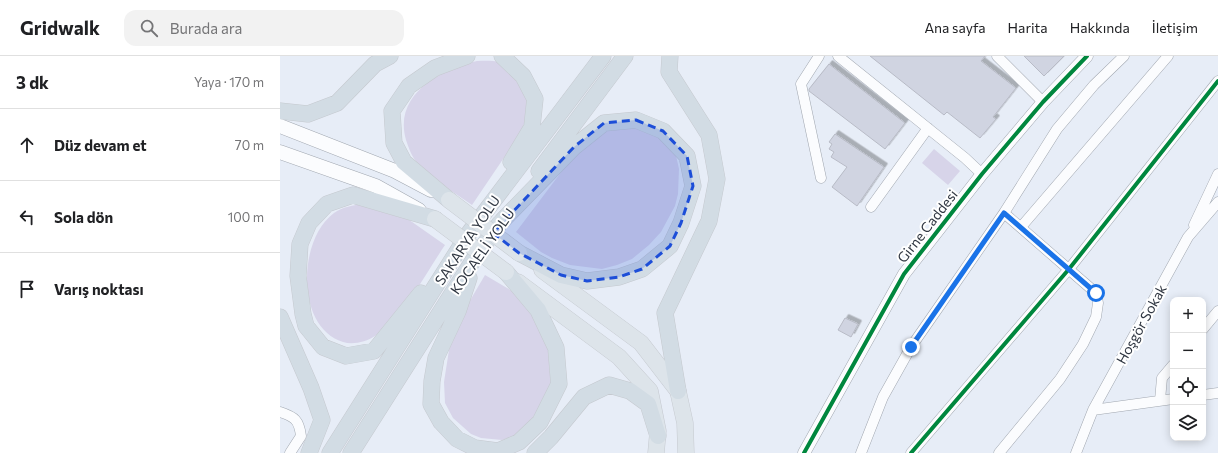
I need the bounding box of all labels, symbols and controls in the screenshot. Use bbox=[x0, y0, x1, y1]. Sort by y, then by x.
search box bbox=[124, 10, 404, 46]
text: Gridwalk bbox=[20, 16, 100, 39]
icon: search bbox=[138, 17, 160, 39]
text: Burada ara bbox=[170, 19, 242, 37]
text: Ana sayfa bbox=[924, 19, 986, 36]
text: Harita bbox=[1008, 19, 1048, 36]
text: Hakkında bbox=[1070, 19, 1130, 36]
text: İletişim bbox=[1152, 19, 1198, 36]
text: 3 dk bbox=[16, 72, 49, 93]
text: Yaya · 170 m bbox=[194, 74, 264, 90]
icon: ahead bbox=[16, 134, 38, 156]
text: Düz devam et bbox=[54, 136, 147, 154]
text: 70 m bbox=[235, 137, 264, 153]
street label: Girne Caddesi bbox=[893, 186, 961, 266]
street label: SAKARYA YOLU bbox=[431, 192, 503, 288]
street label: KOCAELİ YOLU bbox=[446, 205, 518, 297]
icon: left bbox=[16, 206, 38, 228]
text: Sola dön bbox=[54, 208, 113, 226]
text: 100 m bbox=[228, 209, 264, 225]
icon: arrive bbox=[16, 278, 38, 300]
text: Varış noktası bbox=[54, 280, 144, 298]
street label: Hoşgör Sokak bbox=[1112, 281, 1170, 367]
route start bbox=[1087, 284, 1105, 302]
map controls bbox=[1170, 297, 1206, 441]
button: + bbox=[1170, 297, 1206, 333]
button: − bbox=[1170, 333, 1206, 369]
route end bbox=[902, 338, 920, 356]
button: locate bbox=[1170, 369, 1206, 405]
button: layers bbox=[1170, 405, 1206, 441]

